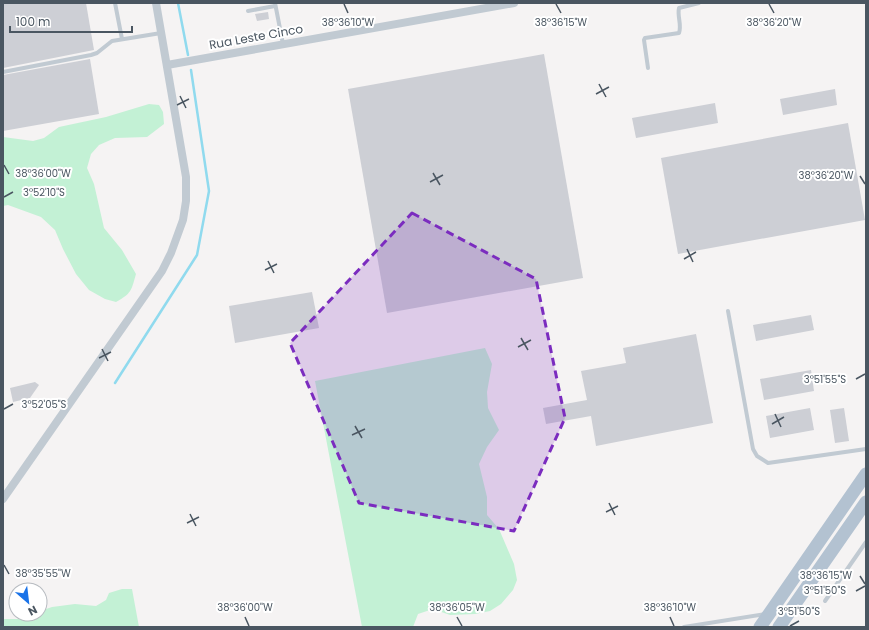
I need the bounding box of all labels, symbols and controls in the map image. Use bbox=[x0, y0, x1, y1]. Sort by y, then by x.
scale bar bbox=[10, 8, 132, 34]
text: 100 m bbox=[16, 13, 50, 30]
text: 38°36'10"W bbox=[322, 15, 374, 30]
text: 38°36'15"W bbox=[535, 15, 587, 30]
text: 38°36'20"W bbox=[747, 15, 802, 30]
street label: Rua Leste Cinco bbox=[208, 20, 305, 53]
text: 38°36'00"W bbox=[15, 166, 71, 181]
text: 38°36'20"W bbox=[799, 168, 854, 183]
text: 3°52'10"S bbox=[23, 185, 65, 200]
text: 3°51'55"S bbox=[804, 372, 846, 387]
text: 3°52'05"S bbox=[22, 397, 67, 412]
text: 38°35'55"W bbox=[15, 566, 71, 581]
text: 38°36'15"W bbox=[800, 568, 852, 583]
north arrow bbox=[8, 582, 48, 622]
text: 3°51'50"S bbox=[804, 583, 846, 598]
text: 38°36'00"W bbox=[217, 600, 273, 615]
text: 38°36'05"W bbox=[429, 600, 485, 615]
text: 38°36'10"W bbox=[644, 600, 696, 615]
text: N bbox=[25, 602, 40, 620]
text: 3°51'50"S bbox=[778, 604, 820, 619]

